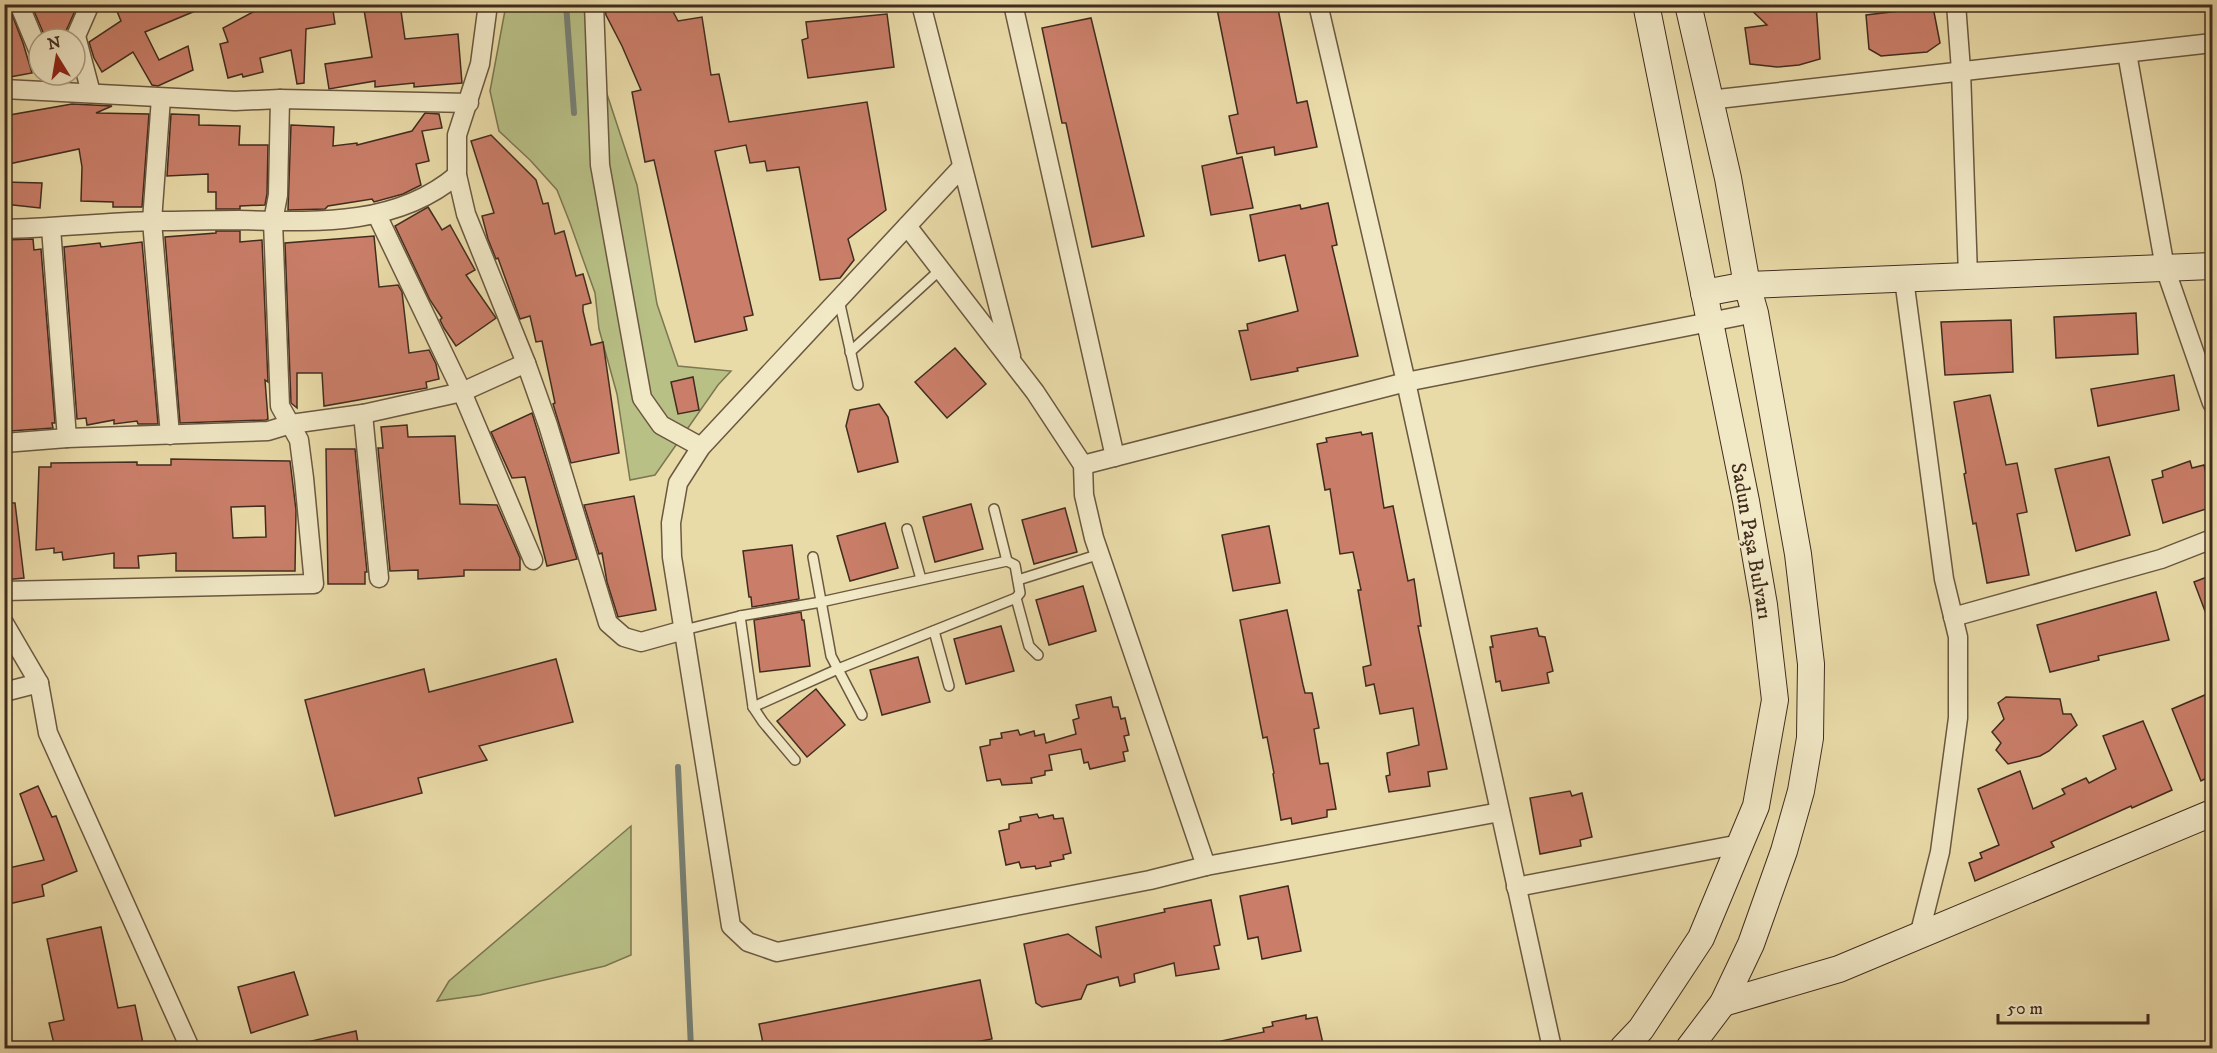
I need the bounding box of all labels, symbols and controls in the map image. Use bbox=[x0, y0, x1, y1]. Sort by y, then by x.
north arrow bbox=[27, 27, 87, 87]
text: N bbox=[46, 32, 63, 54]
street label: Sadun Paşa Bulvarı bbox=[1724, 461, 1778, 621]
scale bar bbox=[1998, 987, 2148, 1025]
text: 50 m bbox=[2007, 998, 2043, 1020]

